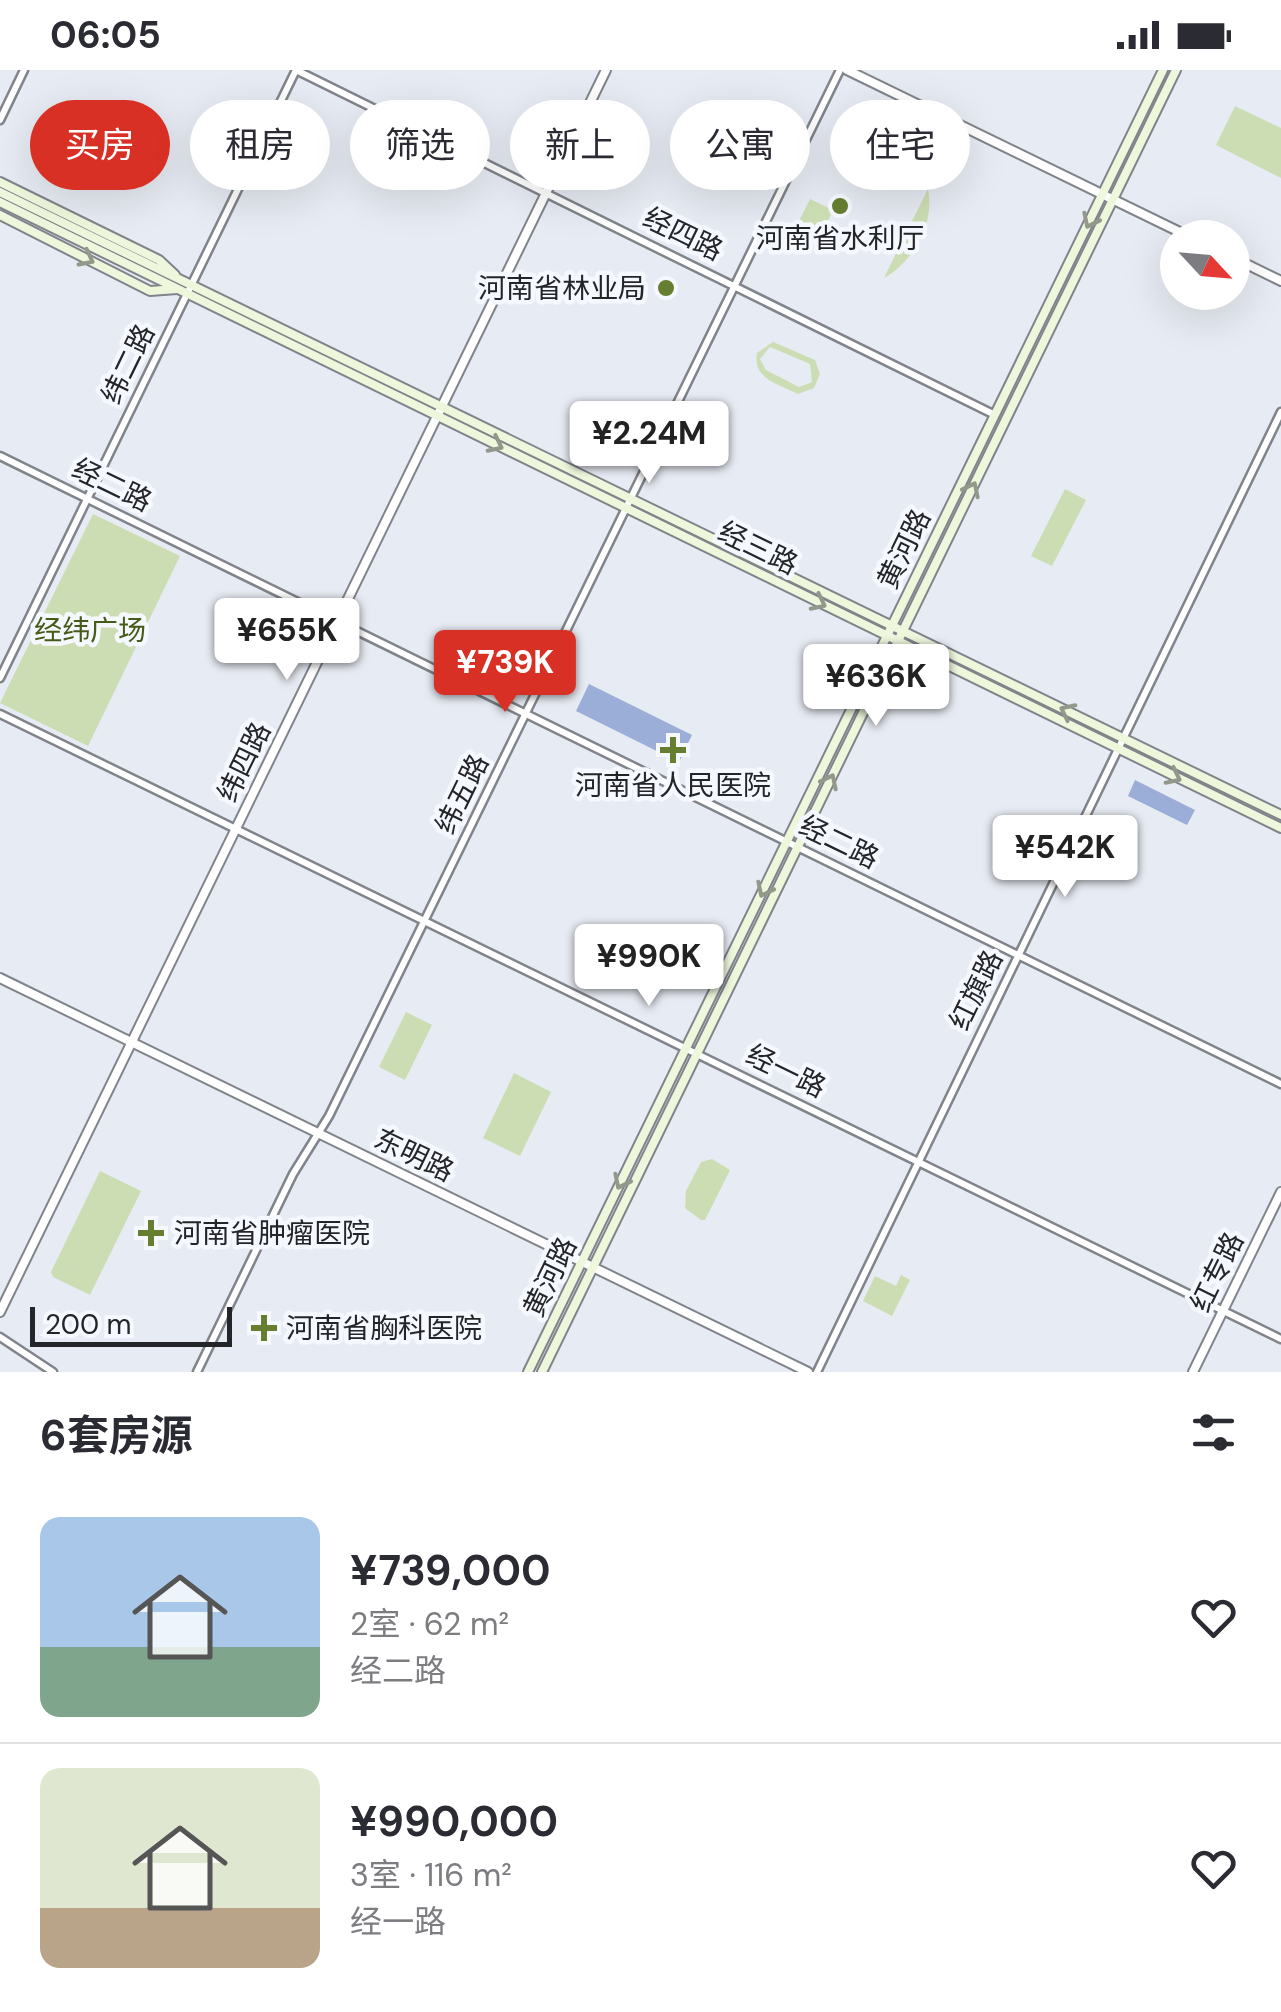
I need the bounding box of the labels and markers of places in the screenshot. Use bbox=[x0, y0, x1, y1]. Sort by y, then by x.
marker: 河南省水利厅 bbox=[829, 195, 851, 217]
place label: 河南省水利厅 bbox=[756, 220, 924, 257]
place label: 河南省林业局 bbox=[478, 270, 646, 307]
marker: 河南省林业局 bbox=[655, 277, 677, 299]
pin: ¥2.24M bbox=[568, 401, 730, 486]
pin: ¥655K bbox=[217, 598, 357, 683]
pin: ¥739K bbox=[435, 630, 575, 715]
pin: ¥636K bbox=[806, 644, 946, 729]
marker: 河南省人民医院 bbox=[660, 737, 686, 763]
place label: 河南省人民医院 bbox=[575, 767, 771, 804]
pin: ¥542K bbox=[995, 815, 1135, 900]
pin: ¥990K bbox=[579, 924, 719, 1009]
place label: 河南省肿瘤医院 bbox=[174, 1215, 370, 1252]
marker: 河南省肿瘤医院 bbox=[138, 1220, 164, 1246]
place label: 河南省胸科医院 bbox=[286, 1310, 482, 1347]
marker: 河南省胸科医院 bbox=[251, 1315, 277, 1341]

